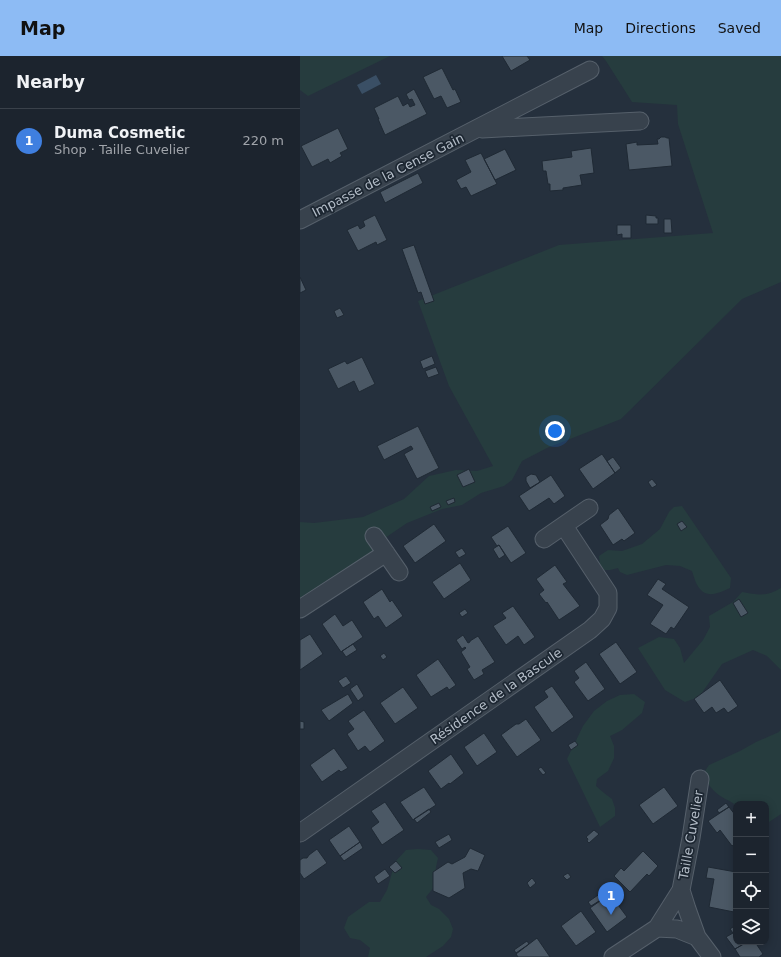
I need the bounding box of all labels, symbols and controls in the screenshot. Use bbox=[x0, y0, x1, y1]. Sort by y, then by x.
text: Map bbox=[20, 17, 65, 39]
text: Map bbox=[574, 20, 603, 36]
text: Directions bbox=[625, 20, 696, 36]
text: Saved bbox=[718, 20, 761, 36]
text: Nearby bbox=[16, 72, 85, 92]
text: Duma Cosmetic bbox=[54, 124, 185, 142]
street label: Impasse de la Cense Gain bbox=[309, 130, 467, 220]
text: 1 bbox=[24, 133, 34, 148]
text: 220 m bbox=[242, 133, 284, 148]
text: Shop · Taille Cuvelier bbox=[54, 142, 189, 157]
your location bbox=[545, 421, 565, 441]
street label: Résidence de la Bascule bbox=[427, 645, 565, 747]
street label: Taille Cuvelier bbox=[676, 789, 706, 882]
map controls bbox=[733, 801, 769, 945]
button: + bbox=[733, 801, 769, 837]
button: − bbox=[733, 837, 769, 873]
button: locate bbox=[733, 873, 769, 909]
pin: 1 bbox=[598, 882, 624, 915]
button: layers bbox=[733, 909, 769, 945]

